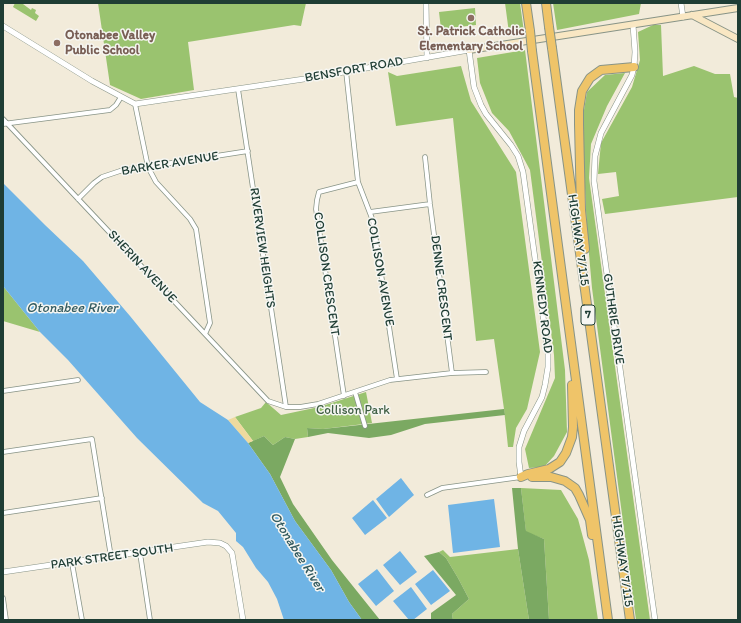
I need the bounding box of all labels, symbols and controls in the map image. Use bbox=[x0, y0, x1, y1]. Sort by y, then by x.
marker: St. Patrick Catholic Elementary School bbox=[466, 13, 476, 23]
place label: St. Patrick Catholic Elementary School bbox=[417, 24, 525, 55]
place label: Otonabee Valley Public School bbox=[65, 28, 155, 59]
marker: Otonabee Valley Public School bbox=[52, 38, 62, 48]
street label: BENSFORT ROAD bbox=[303, 54, 405, 86]
street label: BARKER AVENUE bbox=[120, 149, 220, 179]
street label: RIVERVIEW HEIGHTS bbox=[246, 187, 278, 309]
street label: HIGHWAY 7/115 bbox=[564, 193, 592, 287]
street label: COLLISON CRESCENT bbox=[310, 211, 342, 337]
street label: COLLISON AVENUE bbox=[363, 216, 397, 328]
street label: SHERIN AVENUE bbox=[104, 227, 180, 307]
street label: DENNE CRESCENT bbox=[427, 234, 455, 342]
street label: KENNEDY ROAD bbox=[529, 260, 555, 354]
street label: GUTHRIE DRIVE bbox=[599, 273, 627, 365]
water label: Otonabee River bbox=[26, 300, 118, 316]
road number: 7 bbox=[581, 305, 595, 325]
park label: Collison Park bbox=[316, 403, 390, 419]
water label: Otonabee River bbox=[266, 509, 328, 595]
street label: HIGHWAY 7/115 bbox=[608, 514, 636, 608]
street label: PARK STREET SOUTH bbox=[50, 541, 174, 573]

